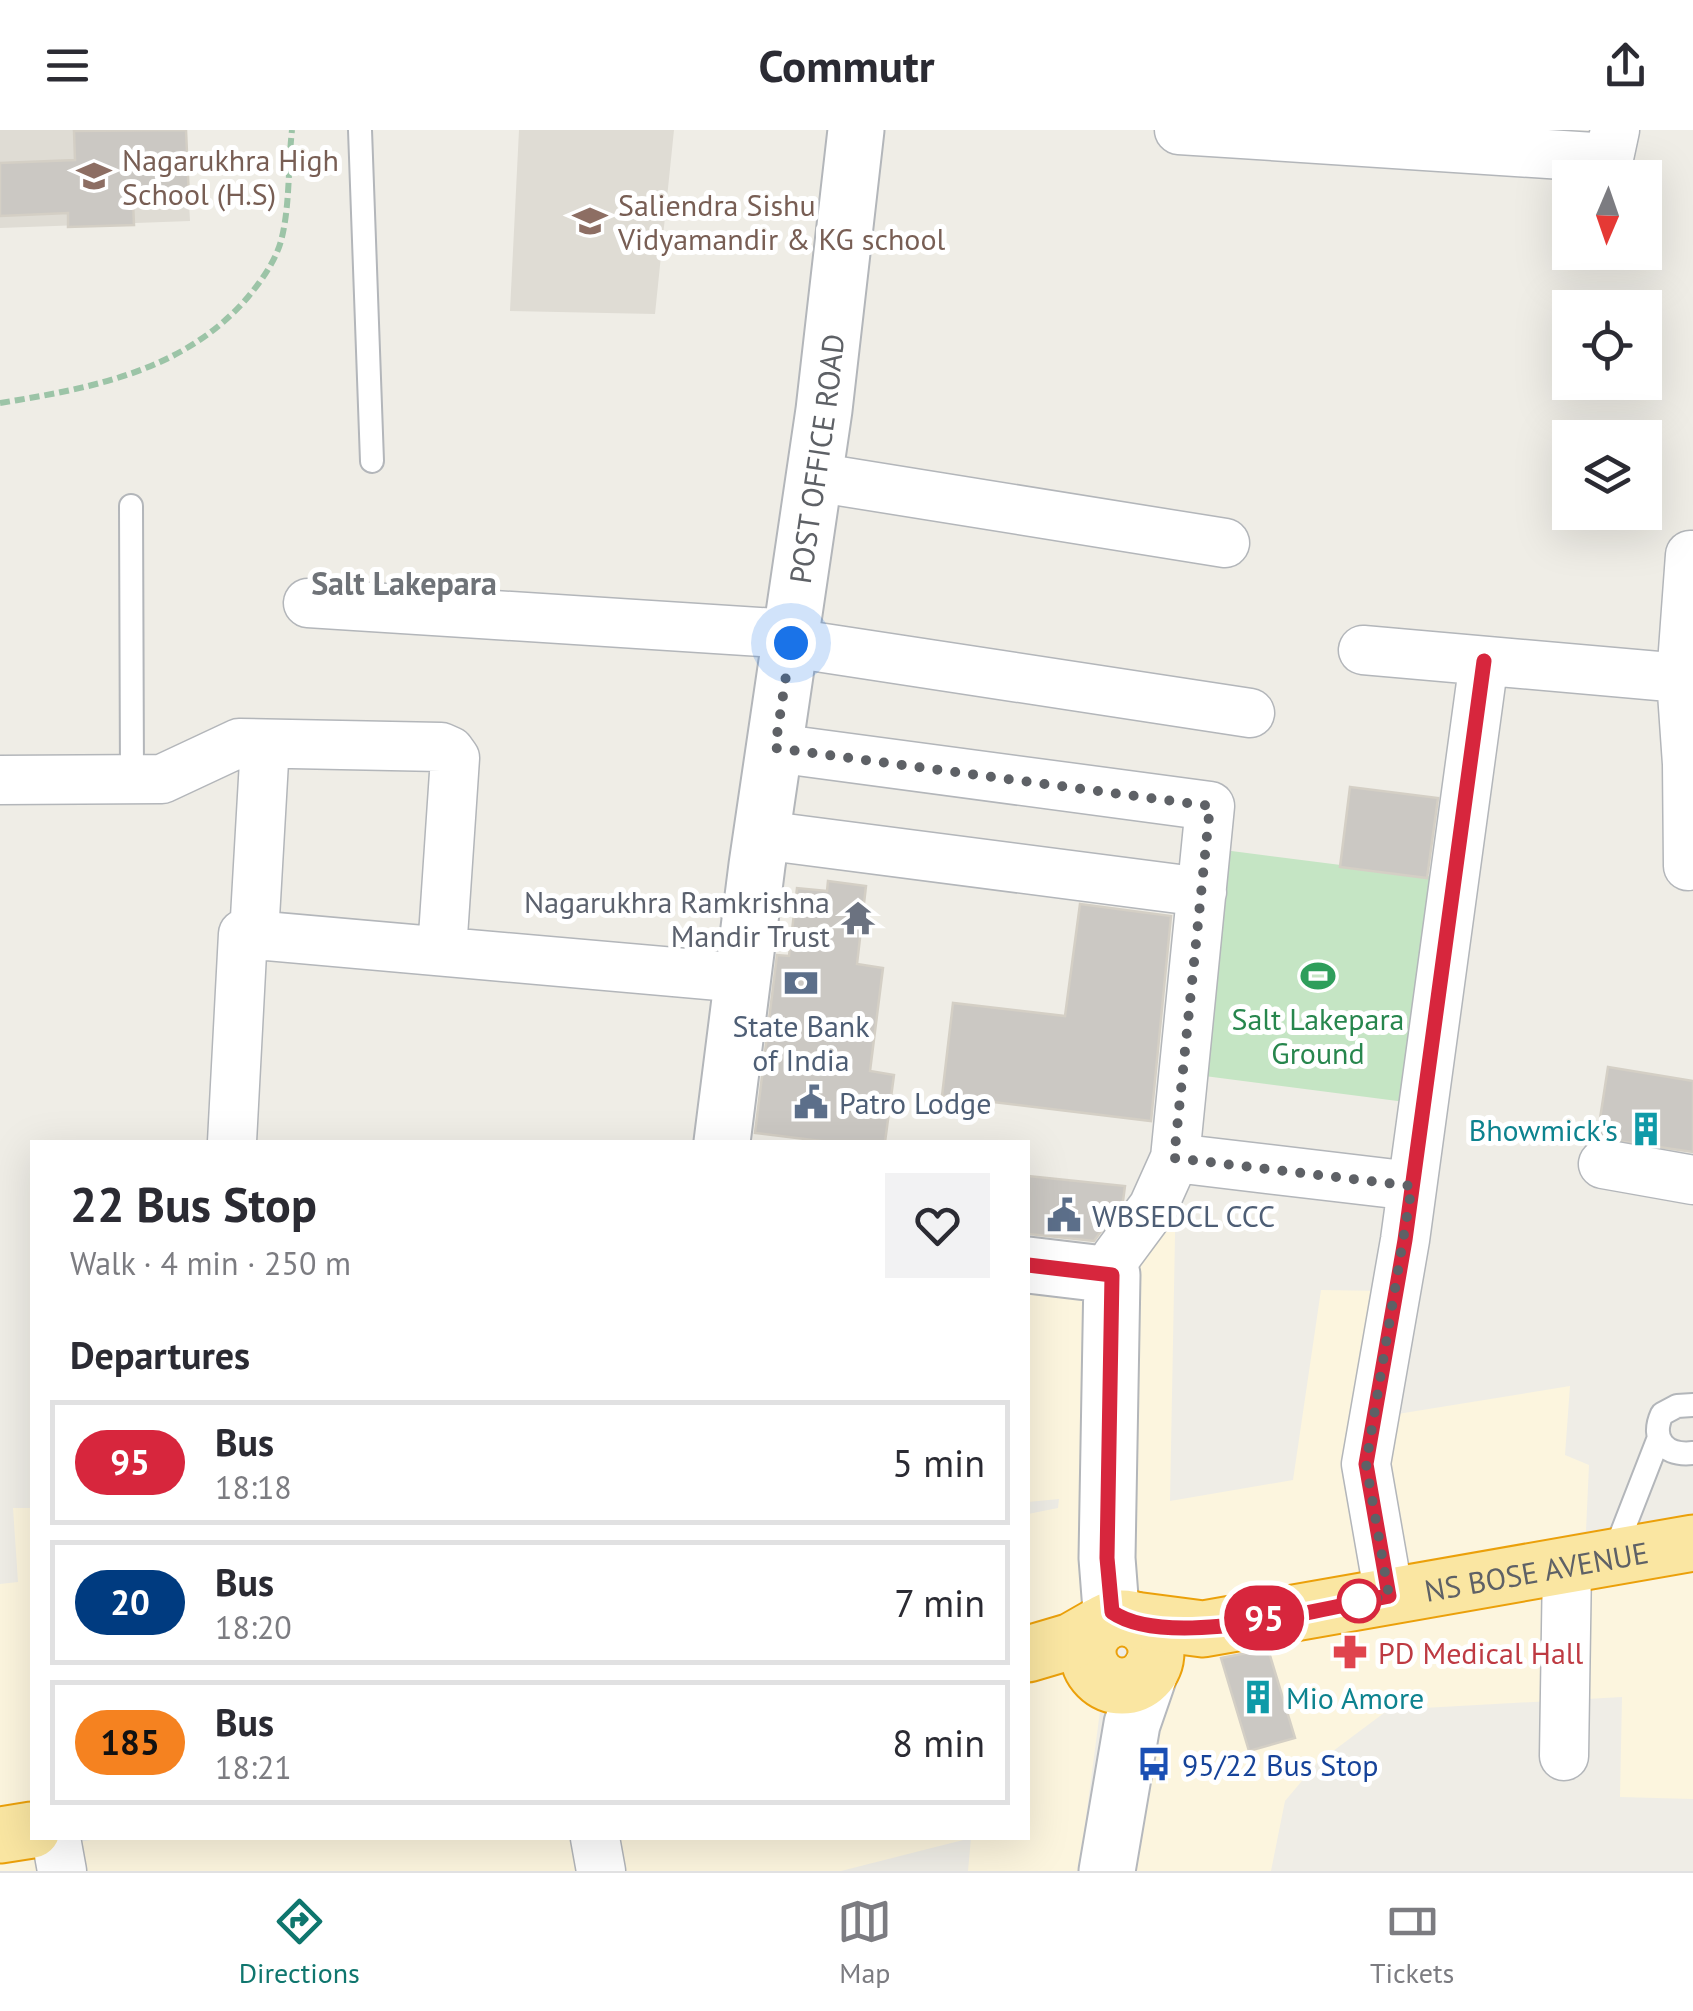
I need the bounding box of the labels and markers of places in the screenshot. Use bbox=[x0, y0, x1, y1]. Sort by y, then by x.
place label: Nagarukhra High School (H.S) bbox=[122, 140, 339, 213]
school or university icon: Nagarukhra High School (H.S) bbox=[75, 157, 113, 195]
place label: Saliendra Sishu Vidyamandir & KG school bbox=[617, 185, 945, 258]
school or university icon: Saliendra Sishu Vidyamandir & KG school bbox=[571, 202, 609, 240]
place label: Nagarukhra Ramkrishna Mandir Trust bbox=[524, 882, 830, 955]
temple icon: Nagarukhra Ramkrishna Mandir Trust bbox=[839, 899, 877, 937]
sports icon: Salt Lakepara Ground bbox=[1299, 957, 1337, 995]
bank icon: State Bank of India bbox=[782, 964, 820, 1002]
place label: Salt Lakepara Ground bbox=[1232, 999, 1404, 1072]
place label: State Bank of India bbox=[732, 1006, 870, 1079]
public building icon: Patro Lodge bbox=[792, 1083, 830, 1121]
place label: Patro Lodge bbox=[839, 1083, 991, 1122]
place label: Bhowmick's bbox=[1469, 1110, 1618, 1149]
building icon: Bhowmick's bbox=[1627, 1110, 1665, 1148]
public building icon: WBSEDCL CCC bbox=[1045, 1196, 1083, 1234]
place label: WBSEDCL CCC bbox=[1092, 1196, 1275, 1235]
unlabelled marker bbox=[1338, 1580, 1380, 1622]
pharmacy icon: PD Medical Hall bbox=[1331, 1633, 1369, 1671]
place label: PD Medical Hall bbox=[1378, 1633, 1584, 1672]
building icon: Mio Amore bbox=[1239, 1678, 1277, 1716]
place label: Mio Amore bbox=[1286, 1678, 1424, 1717]
bus stop icon: 95/22 Bus Stop bbox=[1135, 1745, 1173, 1783]
place label: 95/22 Bus Stop bbox=[1182, 1745, 1378, 1784]

